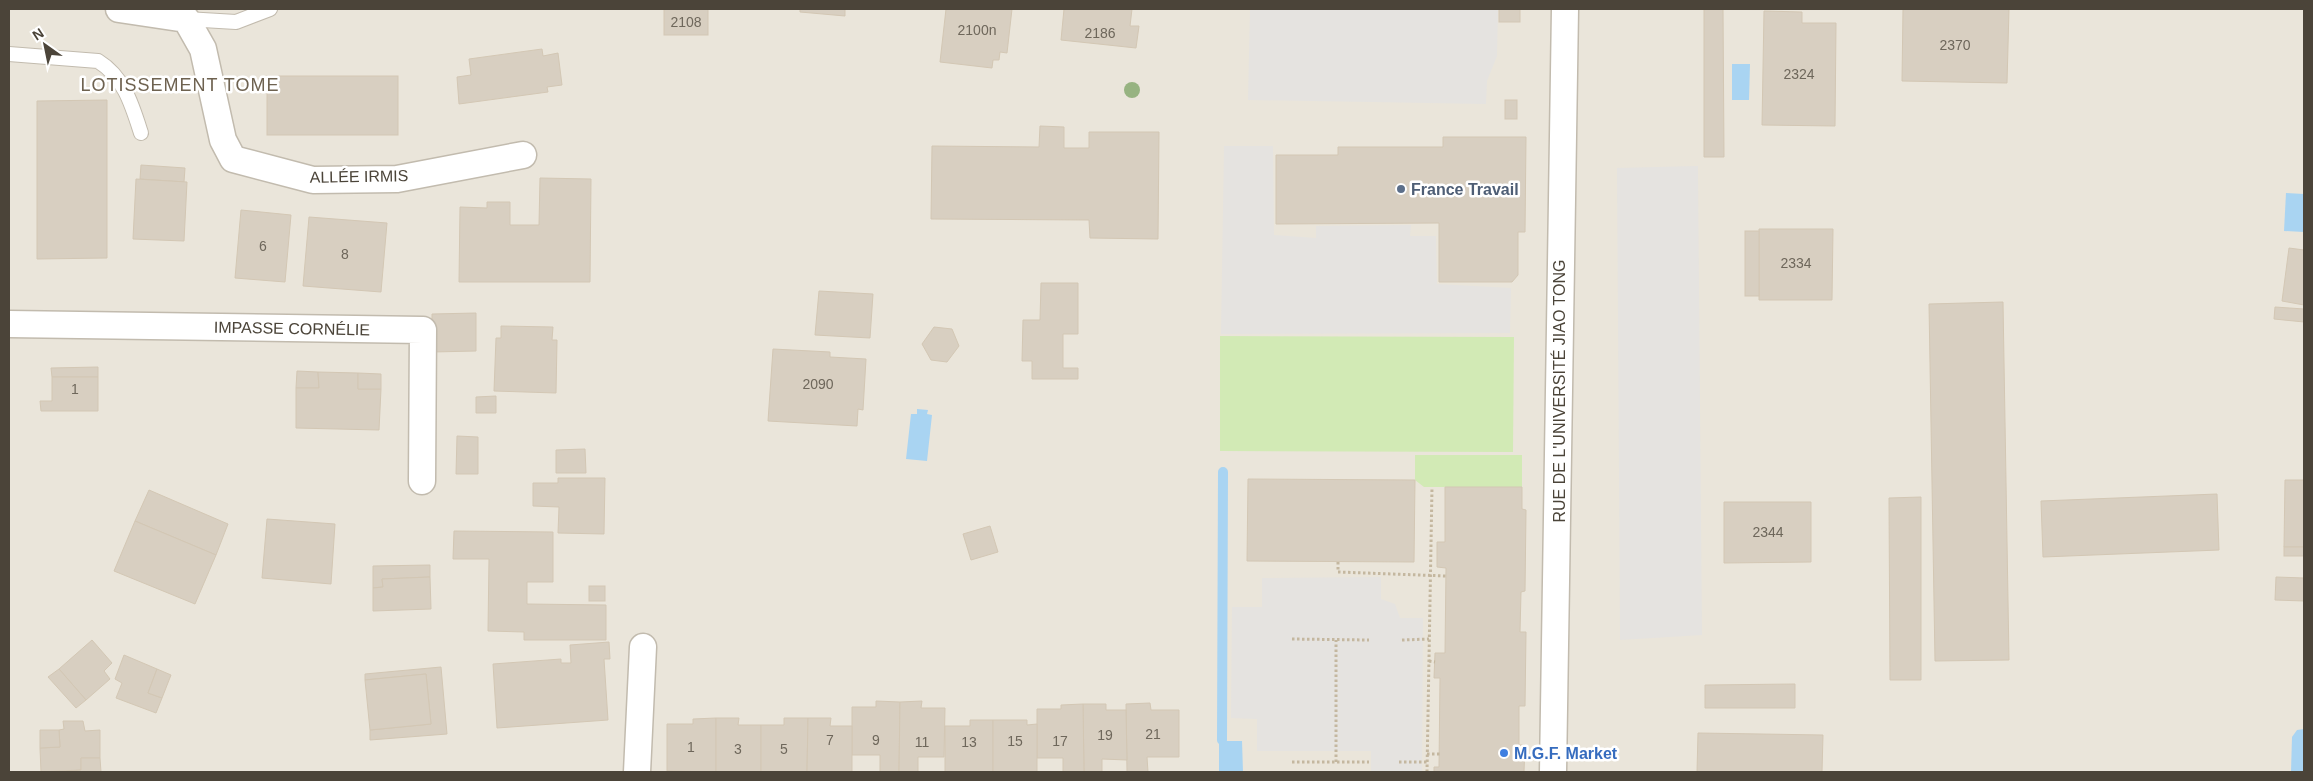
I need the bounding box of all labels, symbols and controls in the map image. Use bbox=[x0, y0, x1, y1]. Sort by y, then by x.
house number: 2108 bbox=[670, 14, 702, 30]
north arrow bbox=[20, 20, 70, 70]
house number: 2100n bbox=[958, 22, 996, 38]
text: N bbox=[29, 25, 47, 44]
house number: 2186 bbox=[1084, 25, 1116, 41]
house number: 2370 bbox=[1939, 37, 1971, 53]
house number: 2324 bbox=[1783, 66, 1815, 82]
district label: LOTISSEMENT TOME bbox=[80, 75, 280, 95]
street label: ALLÉE IRMIS bbox=[309, 166, 409, 186]
place label: France Travail bbox=[1411, 181, 1519, 198]
marker: France Travail bbox=[1395, 183, 1407, 195]
house number: 6 bbox=[259, 238, 267, 254]
house number: 8 bbox=[341, 246, 349, 262]
house number: 2334 bbox=[1780, 255, 1812, 271]
street label: RUE DE L'UNIVERSITÉ JIAO TONG bbox=[1550, 260, 1568, 522]
street label: IMPASSE CORNÉLIE bbox=[214, 318, 370, 338]
house number: 2090 bbox=[802, 376, 834, 392]
house number: 1 bbox=[71, 381, 79, 397]
house number: 2344 bbox=[1752, 524, 1784, 540]
house number: 21 bbox=[1145, 726, 1161, 742]
house number: 19 bbox=[1097, 727, 1113, 743]
house number: 7 bbox=[826, 732, 834, 748]
house number: 9 bbox=[872, 732, 880, 748]
house number: 15 bbox=[1007, 733, 1023, 749]
house number: 17 bbox=[1052, 733, 1068, 749]
house number: 11 bbox=[915, 734, 929, 750]
house number: 13 bbox=[961, 734, 977, 750]
house number: 1 bbox=[687, 739, 695, 755]
house number: 3 bbox=[734, 741, 742, 757]
house number: 5 bbox=[780, 741, 788, 757]
place label: M.G.F. Market bbox=[1514, 745, 1618, 762]
marker: M.G.F. Market bbox=[1498, 747, 1510, 759]

